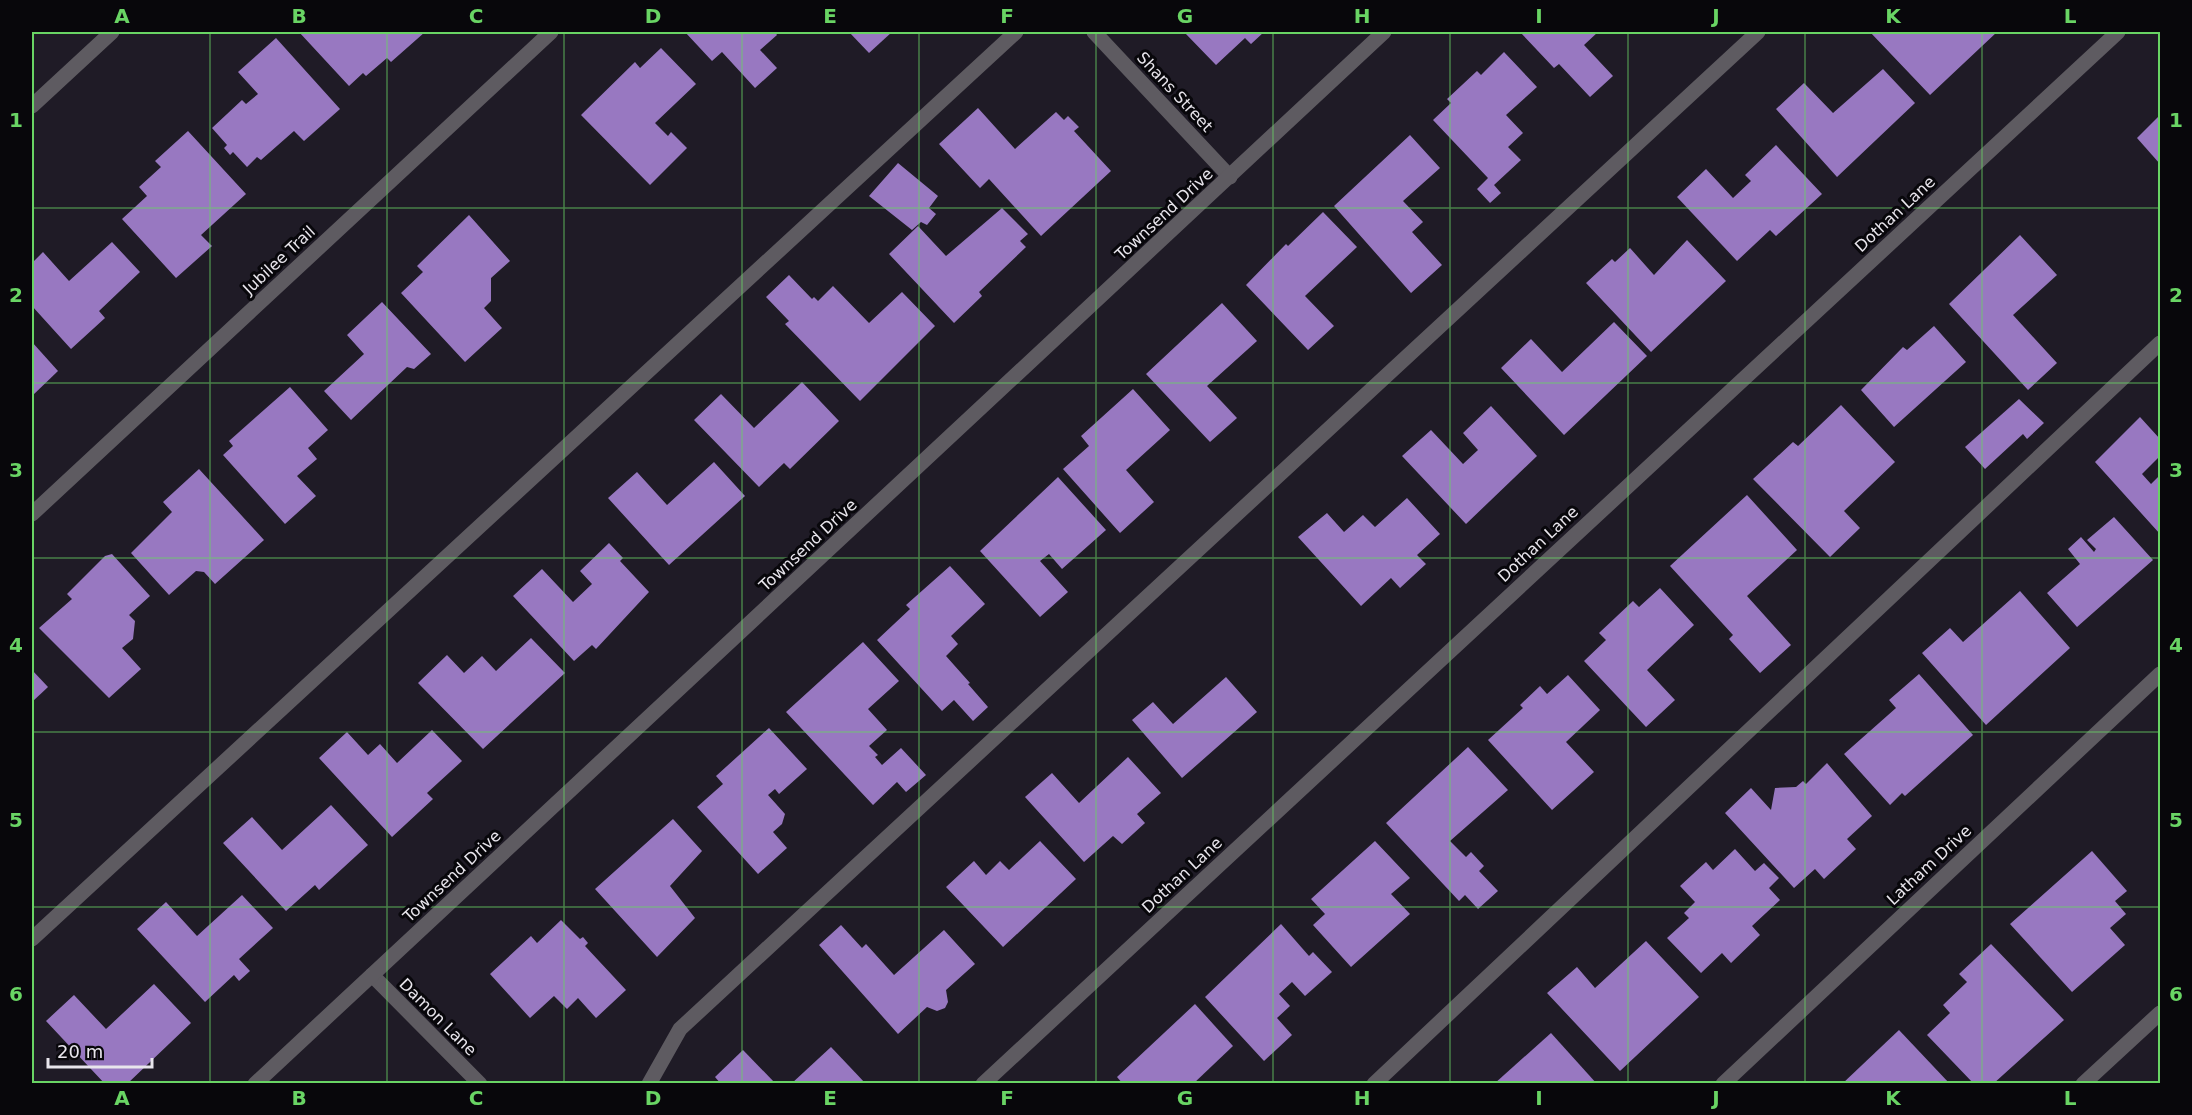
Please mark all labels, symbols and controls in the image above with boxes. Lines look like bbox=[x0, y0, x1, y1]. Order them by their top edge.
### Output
text: A bbox=[114, 4, 130, 28]
text: B bbox=[291, 4, 307, 28]
text: C bbox=[469, 4, 483, 28]
text: D bbox=[645, 4, 661, 28]
text: E bbox=[823, 4, 837, 28]
text: F bbox=[1000, 4, 1014, 28]
text: G bbox=[1177, 4, 1193, 28]
text: H bbox=[1354, 4, 1370, 28]
text: I bbox=[1535, 4, 1543, 28]
text: J bbox=[1710, 4, 1720, 28]
text: K bbox=[1885, 4, 1902, 28]
text: L bbox=[2064, 4, 2077, 28]
street label: Shans Street bbox=[1133, 48, 1217, 136]
text: 1 bbox=[9, 108, 23, 132]
text: 1 bbox=[2169, 108, 2183, 132]
street label: Townsend Drive bbox=[1111, 164, 1217, 265]
street label: Dothan Lane bbox=[1851, 172, 1939, 256]
street label: Jubilee Trail bbox=[238, 222, 319, 299]
text: 2 bbox=[9, 283, 23, 307]
text: 2 bbox=[2169, 283, 2183, 307]
text: 3 bbox=[9, 458, 23, 482]
text: 3 bbox=[2169, 458, 2183, 482]
street label: Townsend Drive bbox=[755, 495, 861, 596]
street label: Dothan Lane bbox=[1494, 502, 1582, 586]
text: 4 bbox=[9, 633, 23, 657]
text: 4 bbox=[2169, 633, 2183, 657]
text: 5 bbox=[9, 808, 23, 832]
text: 5 bbox=[2169, 808, 2183, 832]
street label: Latham Drive bbox=[1883, 821, 1975, 909]
street label: Townsend Drive bbox=[399, 826, 505, 927]
street label: Dothan Lane bbox=[1138, 833, 1226, 917]
street label: Damon Lane bbox=[395, 974, 481, 1060]
text: 6 bbox=[9, 982, 23, 1006]
text: 6 bbox=[2169, 982, 2183, 1006]
scale bar bbox=[48, 1031, 152, 1069]
text: 20 m bbox=[57, 1041, 103, 1062]
text: A bbox=[114, 1086, 130, 1110]
text: B bbox=[291, 1086, 307, 1110]
text: C bbox=[469, 1086, 483, 1110]
text: D bbox=[645, 1086, 661, 1110]
text: E bbox=[823, 1086, 837, 1110]
text: F bbox=[1000, 1086, 1014, 1110]
text: G bbox=[1177, 1086, 1193, 1110]
text: H bbox=[1354, 1086, 1370, 1110]
text: I bbox=[1535, 1086, 1543, 1110]
text: J bbox=[1710, 1086, 1720, 1110]
text: K bbox=[1885, 1086, 1902, 1110]
text: L bbox=[2064, 1086, 2077, 1110]

